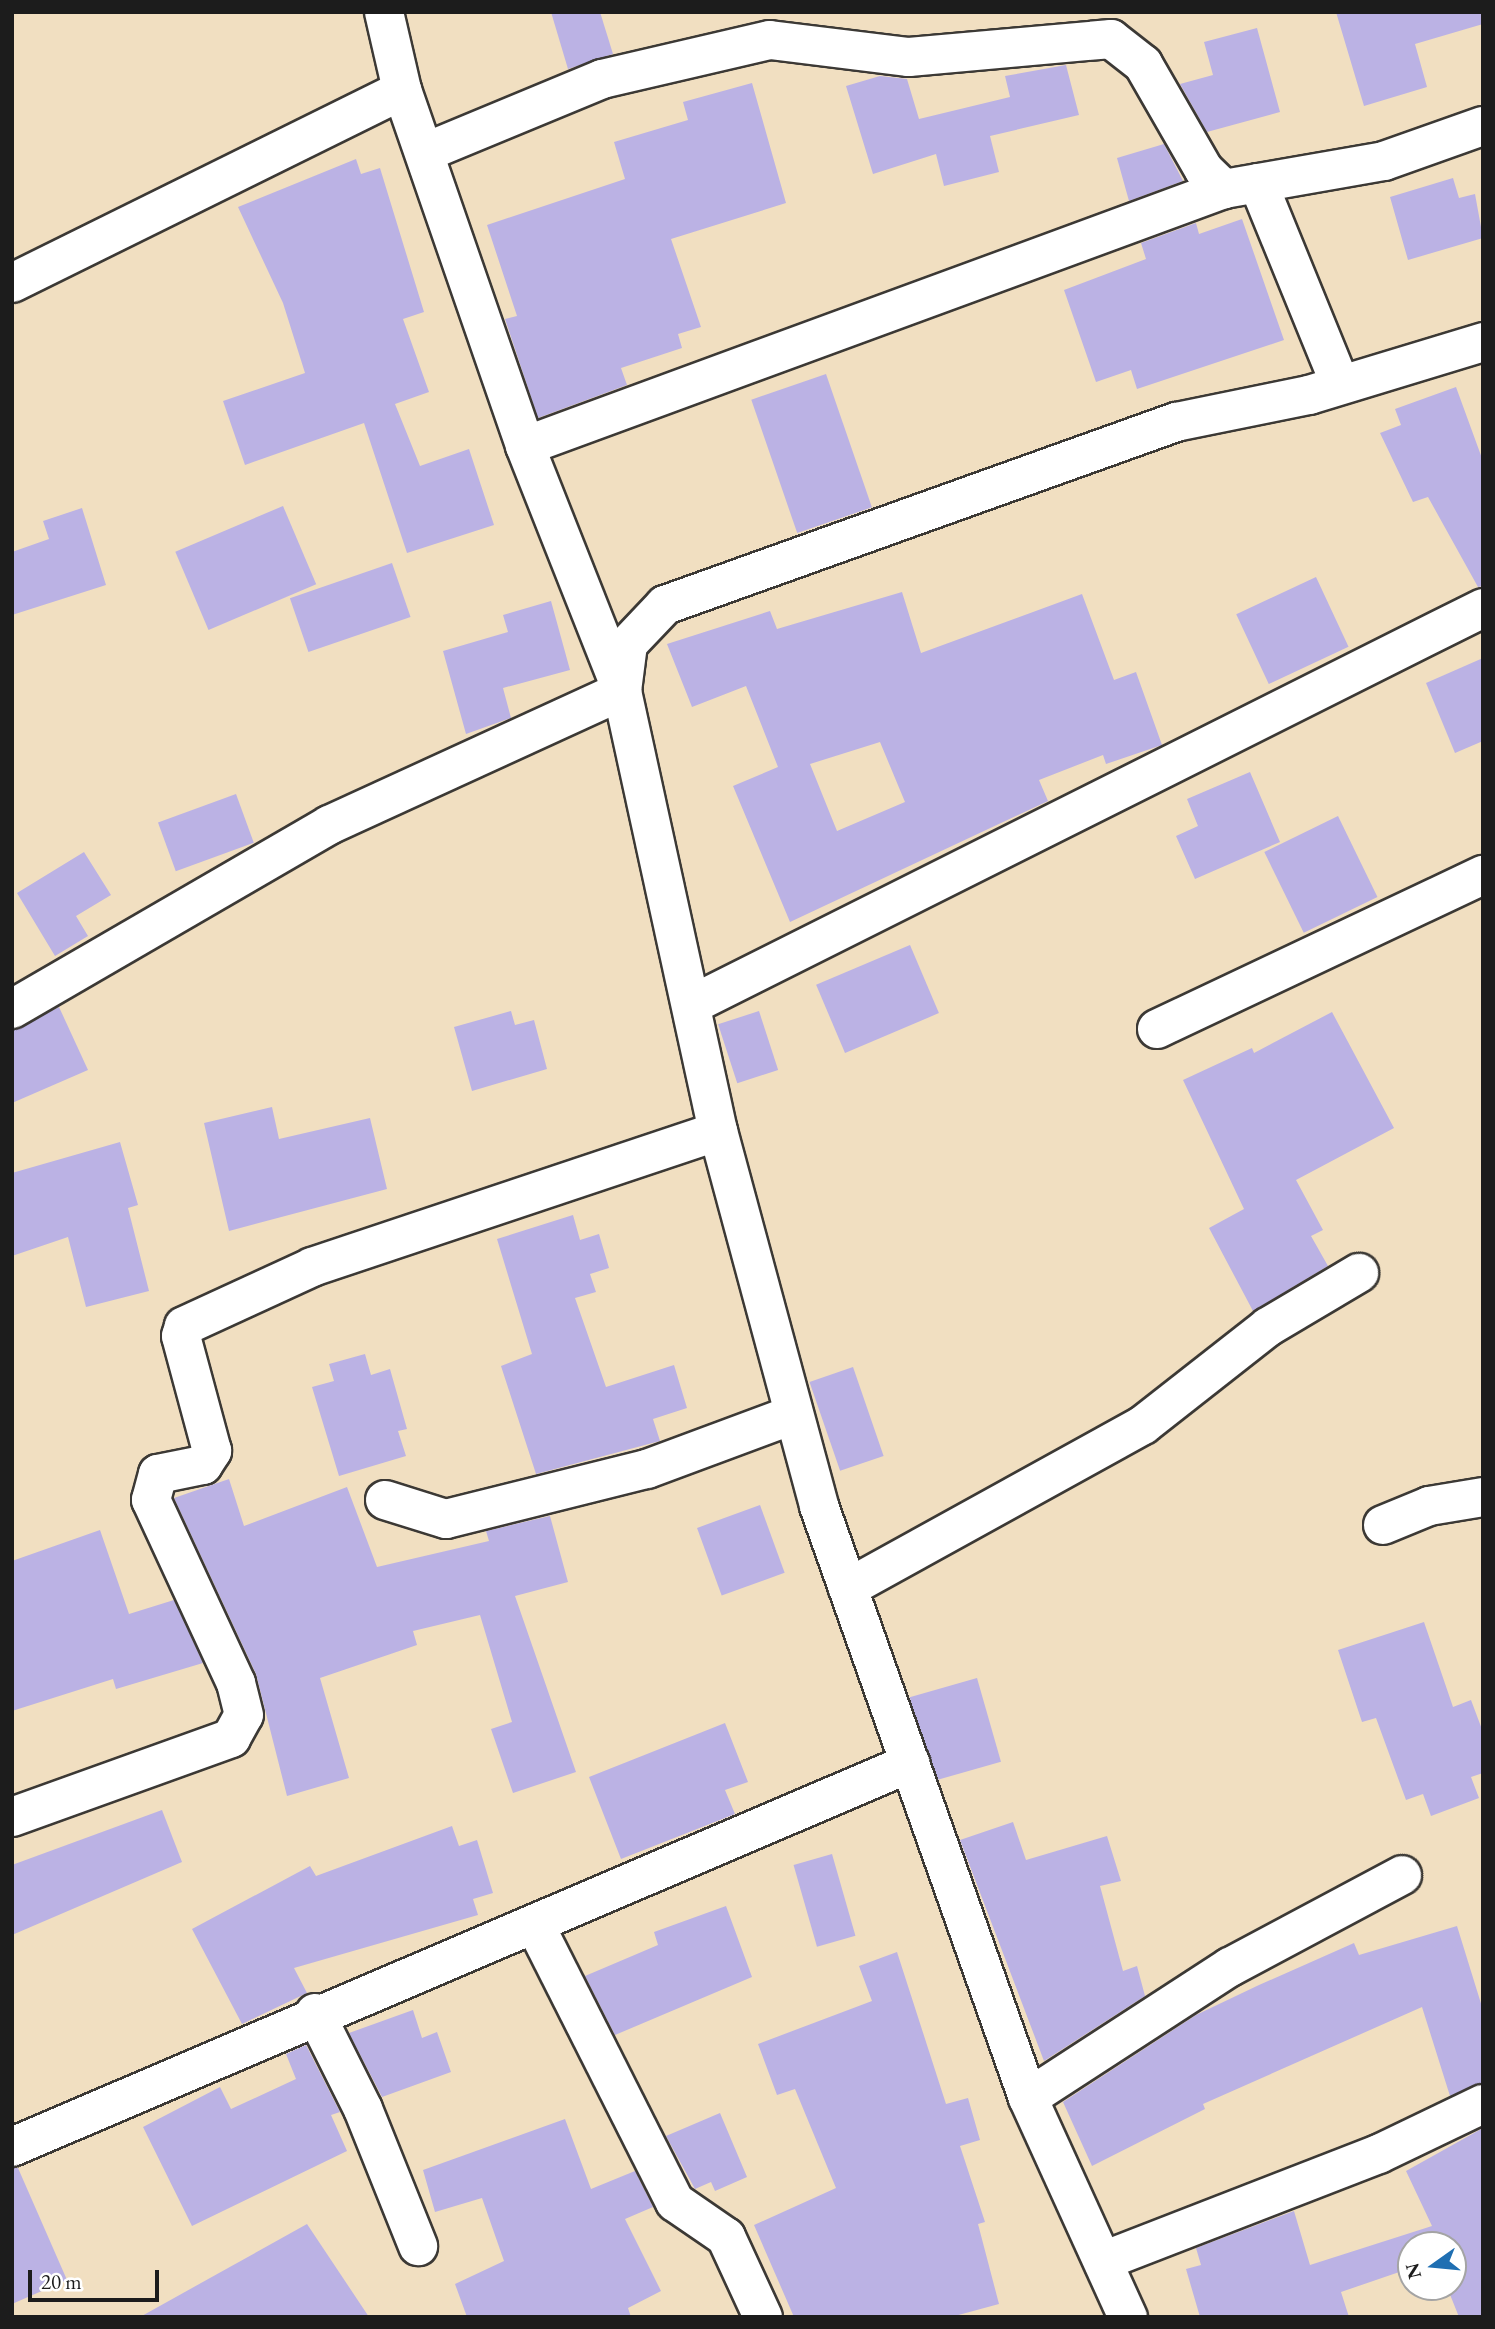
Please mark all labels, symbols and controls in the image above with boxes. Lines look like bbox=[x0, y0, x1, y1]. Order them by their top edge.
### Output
north arrow bbox=[1397, 2231, 1467, 2301]
scale bar bbox=[32, 2256, 163, 2300]
text: N bbox=[1399, 2260, 1427, 2282]
text: 20 m bbox=[41, 2268, 82, 2295]

